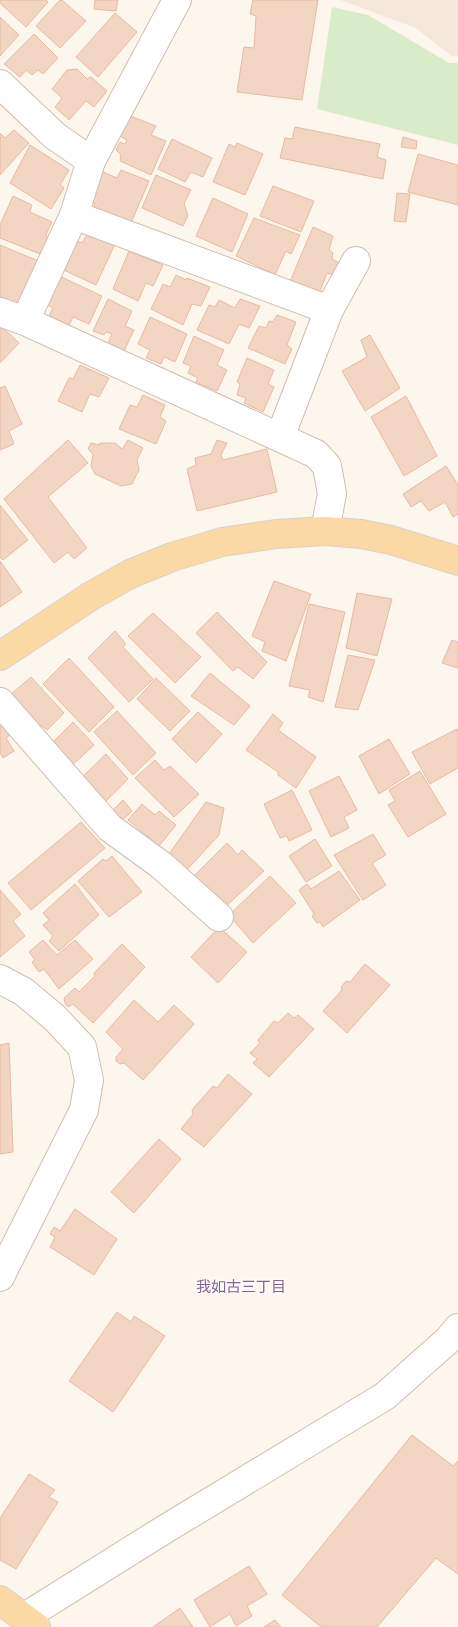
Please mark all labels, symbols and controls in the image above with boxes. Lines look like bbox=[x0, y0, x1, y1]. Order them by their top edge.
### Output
district label: 我如古三丁目 bbox=[196, 1278, 286, 1296]

